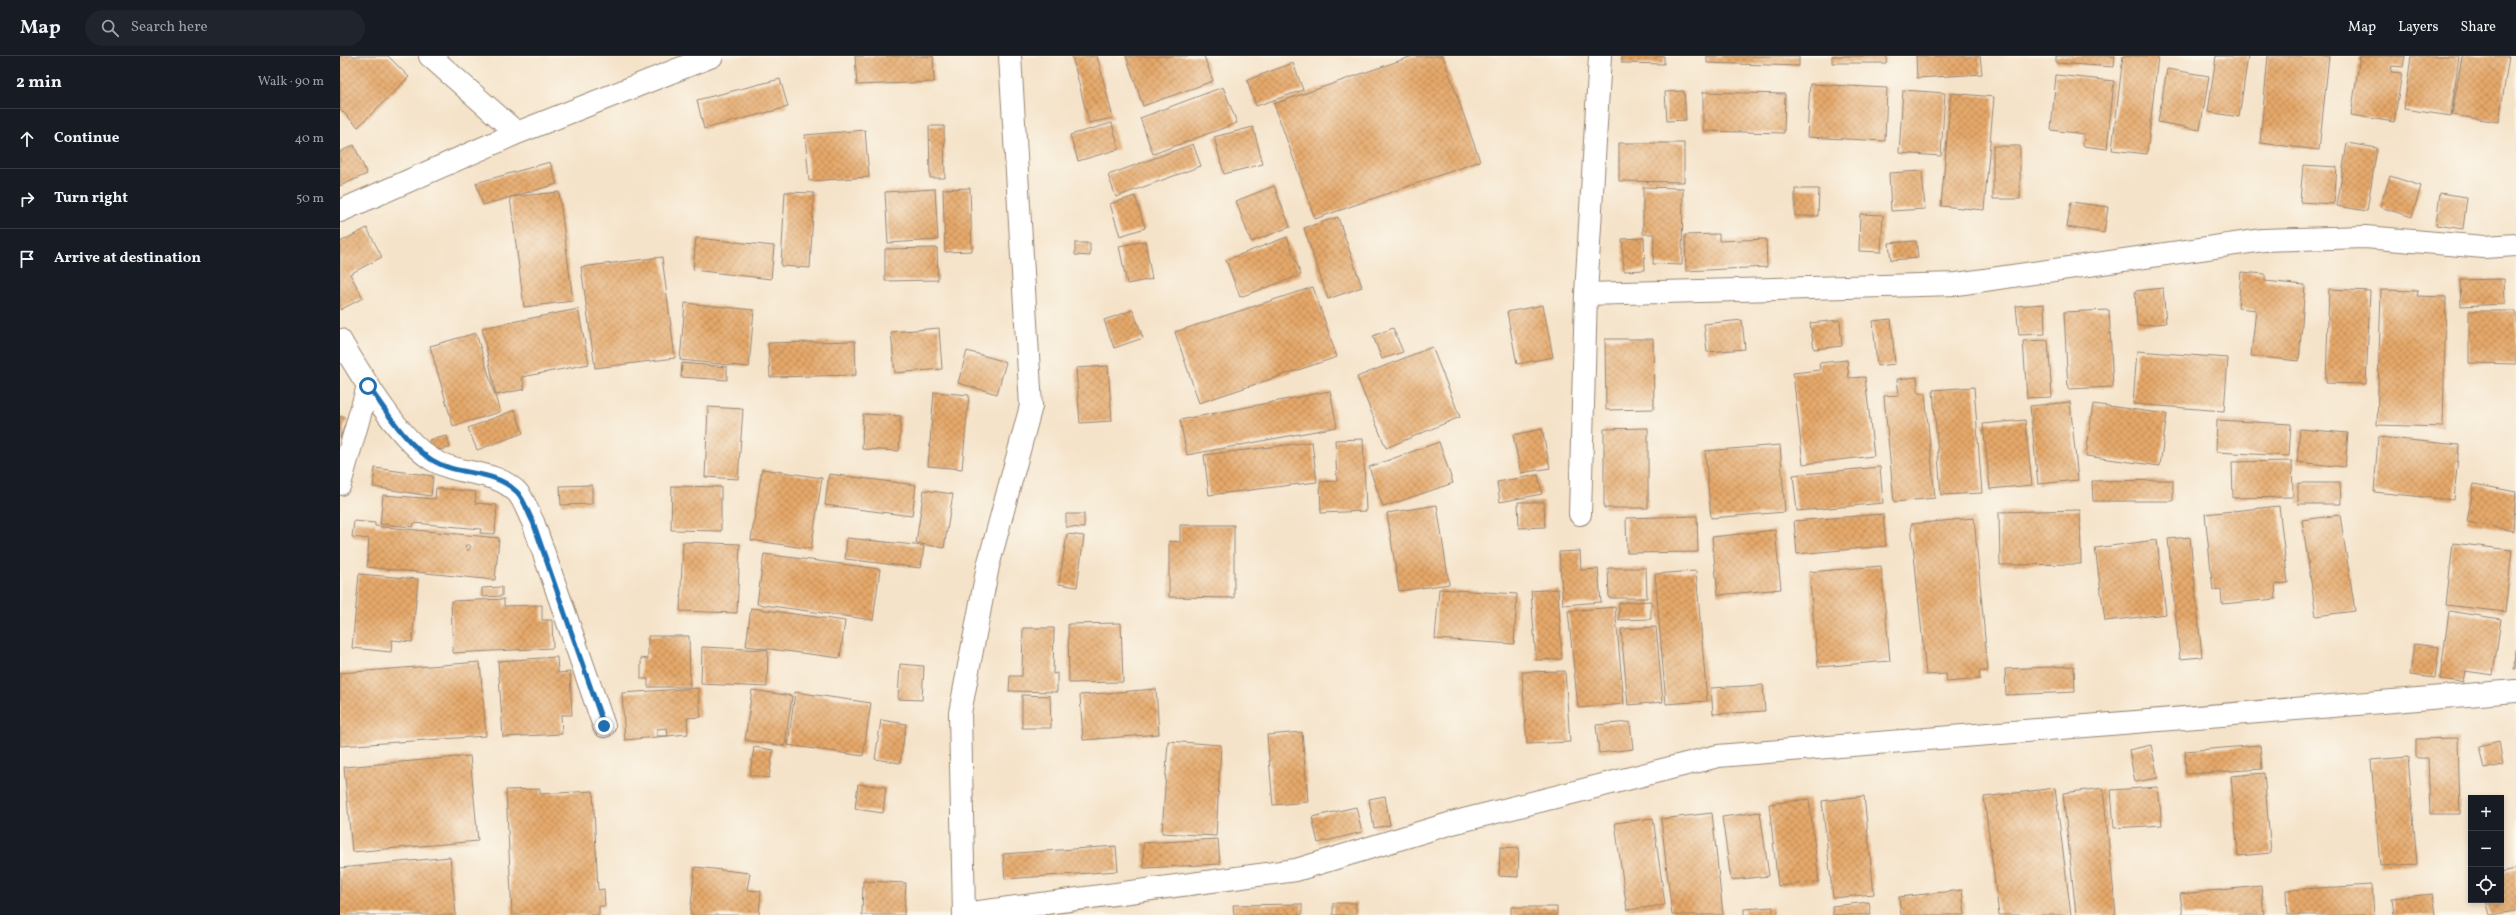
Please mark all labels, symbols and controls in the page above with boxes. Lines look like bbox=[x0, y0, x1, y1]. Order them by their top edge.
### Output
search box bbox=[85, 10, 365, 46]
text: Map bbox=[20, 15, 61, 41]
icon: search bbox=[99, 17, 121, 39]
text: Search here bbox=[131, 17, 208, 38]
text: Map bbox=[2348, 18, 2376, 37]
text: Layers bbox=[2398, 18, 2438, 37]
text: Share bbox=[2460, 18, 2496, 37]
text: 2 min bbox=[16, 71, 62, 94]
text: Walk · 90 m bbox=[258, 73, 324, 91]
icon: ahead bbox=[16, 128, 38, 150]
text: Continue bbox=[54, 128, 119, 149]
text: 40 m bbox=[295, 130, 324, 148]
icon: right bbox=[16, 188, 38, 210]
text: Turn right bbox=[54, 188, 128, 209]
text: 50 m bbox=[296, 190, 324, 208]
icon: arrive bbox=[16, 248, 38, 270]
text: Arrive at destination bbox=[54, 248, 201, 269]
route start bbox=[359, 377, 377, 395]
route end bbox=[595, 717, 613, 735]
map controls bbox=[2468, 795, 2504, 903]
button: + bbox=[2468, 795, 2504, 831]
button: − bbox=[2468, 831, 2504, 867]
button: locate bbox=[2468, 867, 2504, 903]

